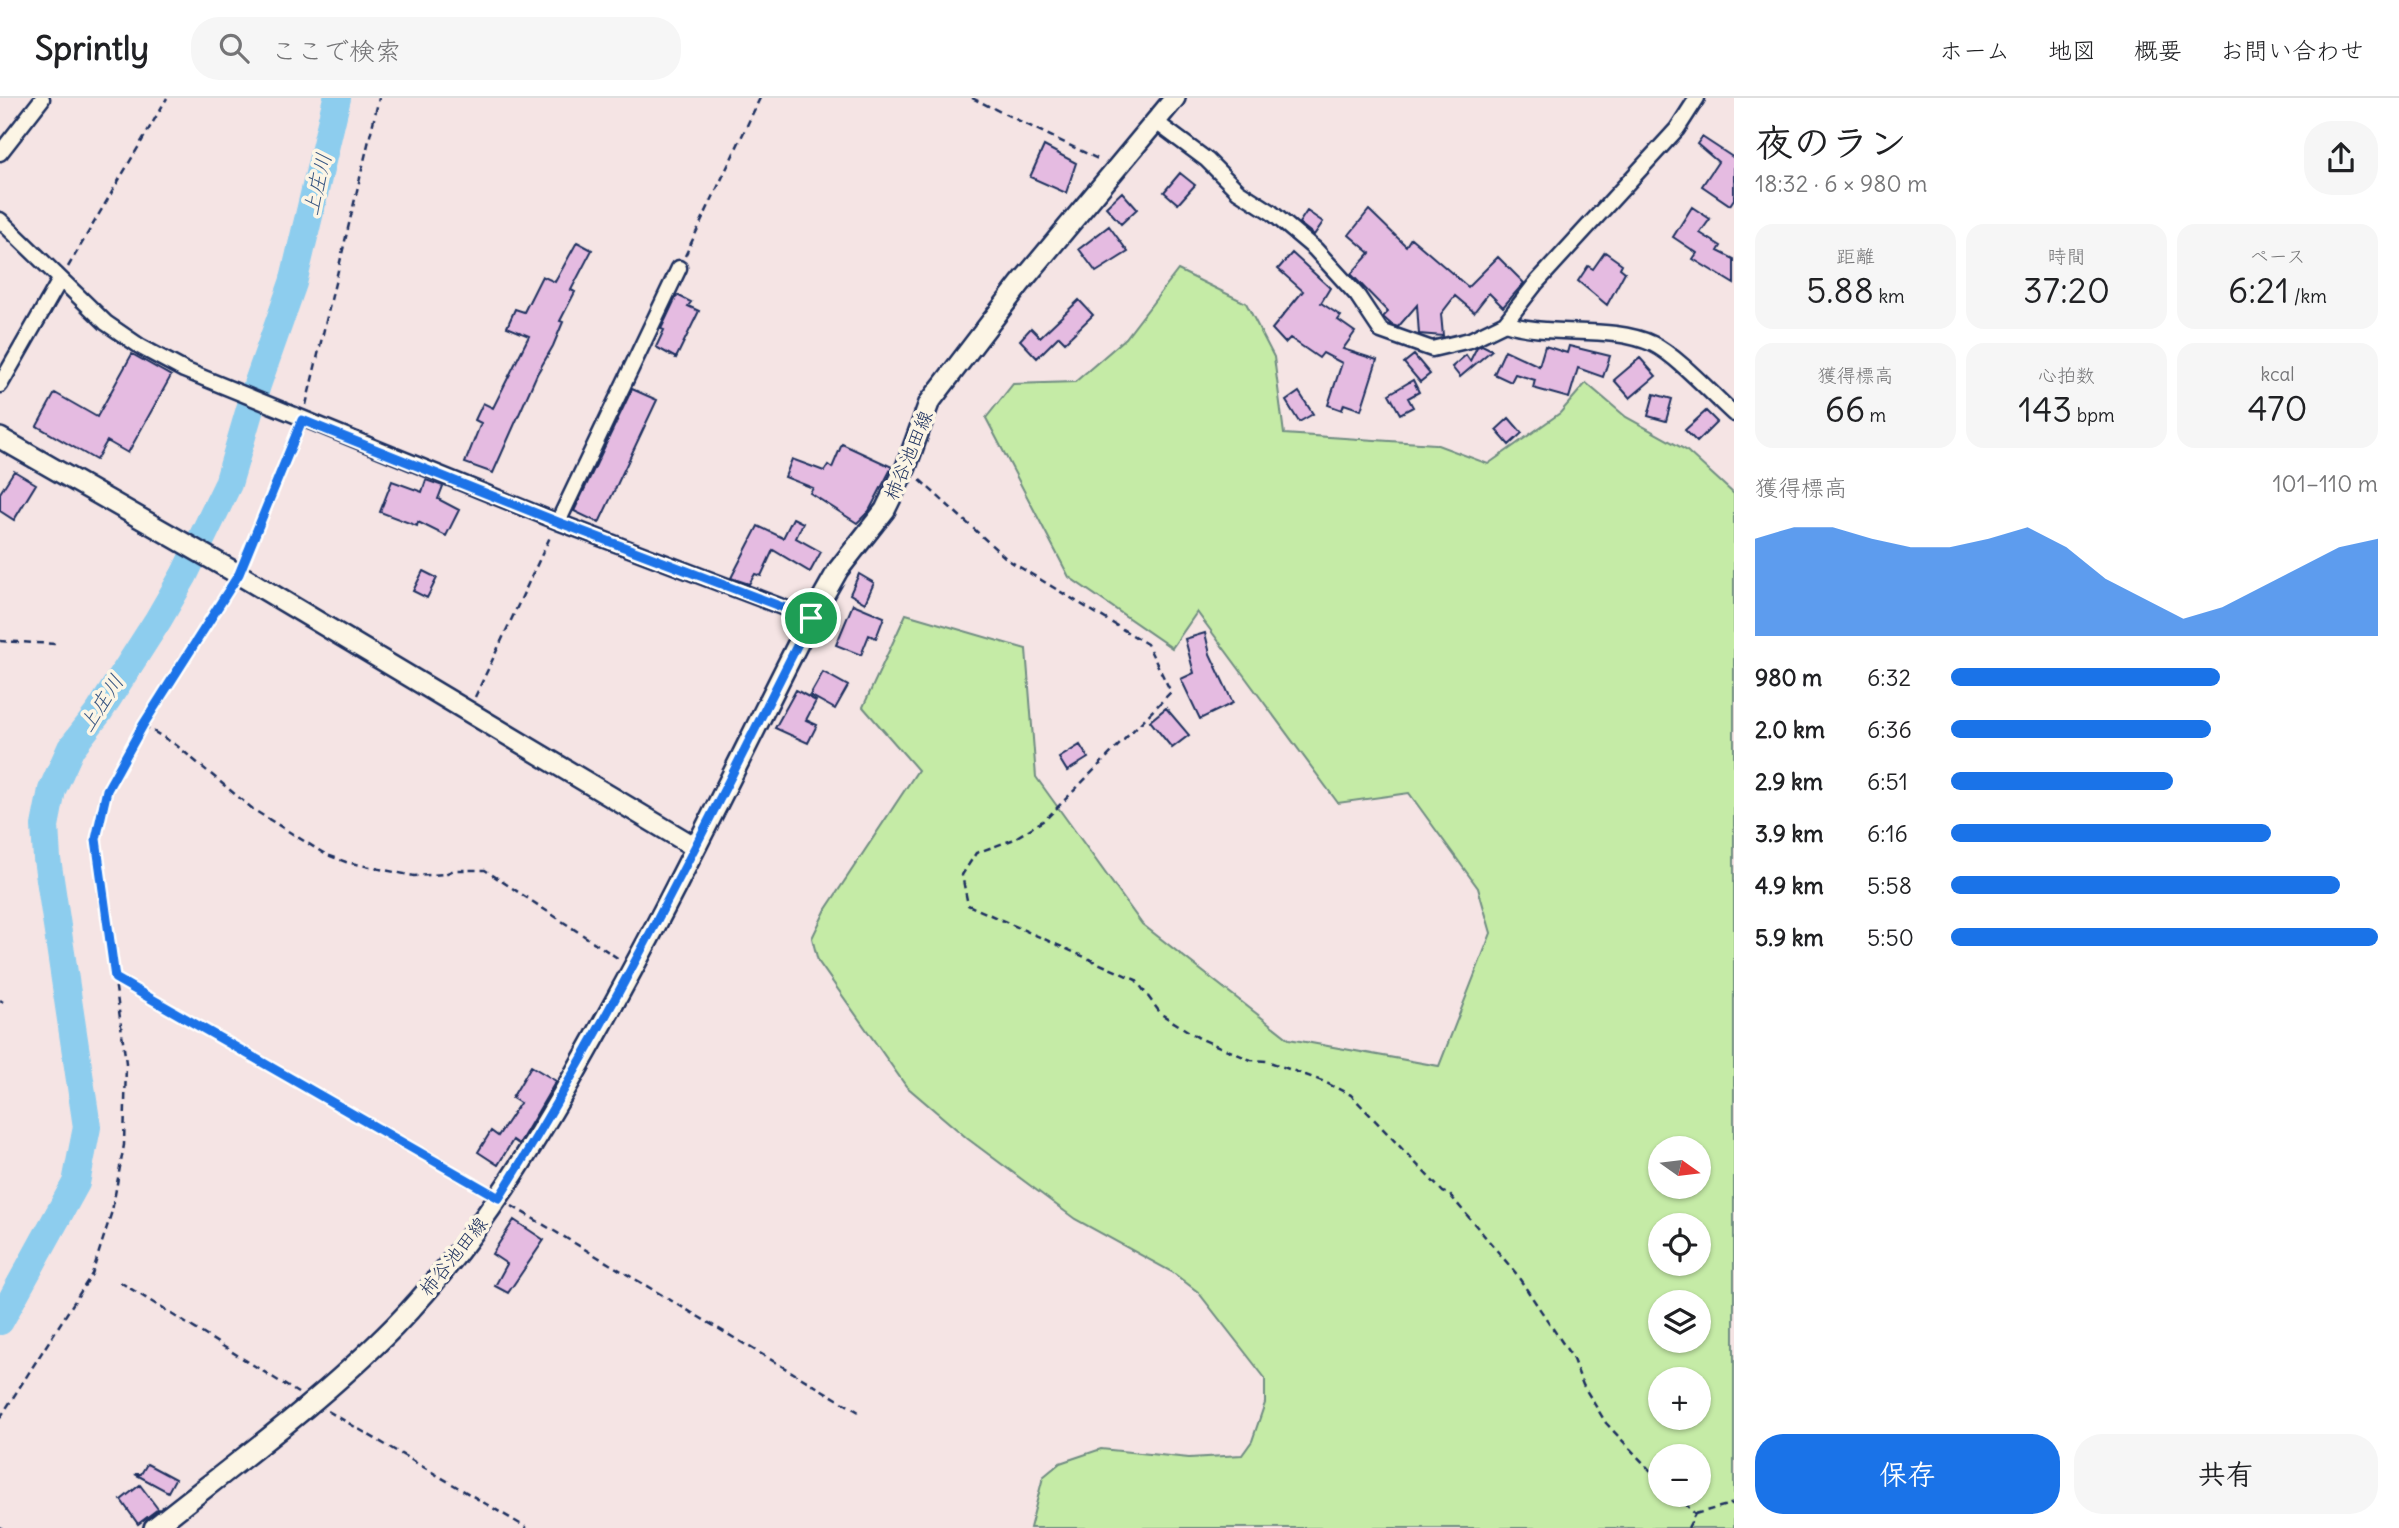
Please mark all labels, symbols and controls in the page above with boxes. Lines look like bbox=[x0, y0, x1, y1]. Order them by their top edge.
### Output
search box bbox=[191, 17, 681, 80]
text: Sprintly bbox=[35, 27, 149, 69]
icon: search bbox=[215, 29, 253, 67]
text: ここで検索 bbox=[271, 34, 401, 67]
text: ホーム bbox=[1939, 35, 2010, 65]
text: 地図 bbox=[2048, 35, 2096, 65]
text: 概要 bbox=[2134, 35, 2182, 65]
text: お問い合わせ bbox=[2220, 35, 2364, 65]
text: 夜のラン bbox=[1755, 119, 1907, 166]
button: share bbox=[2304, 121, 2378, 195]
water label: 上庄川 bbox=[297, 150, 337, 218]
text: 18:32 · 6 × 980 m bbox=[1755, 169, 1927, 198]
text: 距離 bbox=[1836, 244, 1875, 268]
text: 時間 bbox=[2047, 244, 2086, 268]
text: ペース bbox=[2250, 244, 2305, 268]
text: 5.88 bbox=[1806, 268, 1874, 312]
text: 37:20 bbox=[2023, 268, 2110, 312]
text: 6:21 bbox=[2228, 268, 2289, 312]
text: km bbox=[1874, 284, 1905, 308]
text: /km bbox=[2289, 284, 2327, 308]
text: kcal bbox=[2260, 362, 2295, 386]
text: 獲得標高 bbox=[1817, 363, 1894, 387]
text: 心拍数 bbox=[2038, 363, 2095, 387]
text: 470 bbox=[2247, 386, 2308, 430]
text: 66 bbox=[1825, 387, 1865, 431]
text: 143 bbox=[2018, 387, 2072, 431]
text: m bbox=[1865, 403, 1886, 427]
text: bpm bbox=[2072, 403, 2115, 427]
street label: 柿谷池田線 bbox=[878, 407, 938, 503]
text: 101–110 m bbox=[2272, 469, 2378, 498]
text: 獲得標高 bbox=[1755, 473, 1847, 502]
pin bbox=[781, 588, 841, 648]
icon: arrive bbox=[792, 599, 830, 637]
text: 980 m bbox=[1755, 663, 1822, 692]
text: 6:32 bbox=[1867, 663, 1911, 692]
water label: 上庄川 bbox=[73, 669, 129, 737]
text: 2.0 km bbox=[1755, 715, 1825, 744]
text: 6:36 bbox=[1867, 715, 1912, 744]
text: 2.9 km bbox=[1755, 767, 1823, 796]
text: 6:51 bbox=[1867, 767, 1908, 796]
text: 3.9 km bbox=[1755, 819, 1823, 848]
text: 6:16 bbox=[1867, 819, 1908, 848]
text: 4.9 km bbox=[1755, 871, 1824, 900]
text: 5:58 bbox=[1867, 871, 1912, 900]
text: 5.9 km bbox=[1755, 923, 1824, 952]
text: 5:50 bbox=[1867, 923, 1914, 952]
north arrow bbox=[1648, 1136, 1712, 1199]
map controls bbox=[1648, 1136, 1711, 1507]
street label: 柿谷池田線 bbox=[414, 1212, 492, 1300]
button: locate bbox=[1648, 1213, 1711, 1276]
button: layers bbox=[1648, 1290, 1711, 1353]
button: + bbox=[1648, 1367, 1711, 1430]
button: 保存 bbox=[1755, 1434, 2060, 1514]
button: 共有 bbox=[2074, 1434, 2378, 1514]
button: − bbox=[1648, 1444, 1711, 1507]

